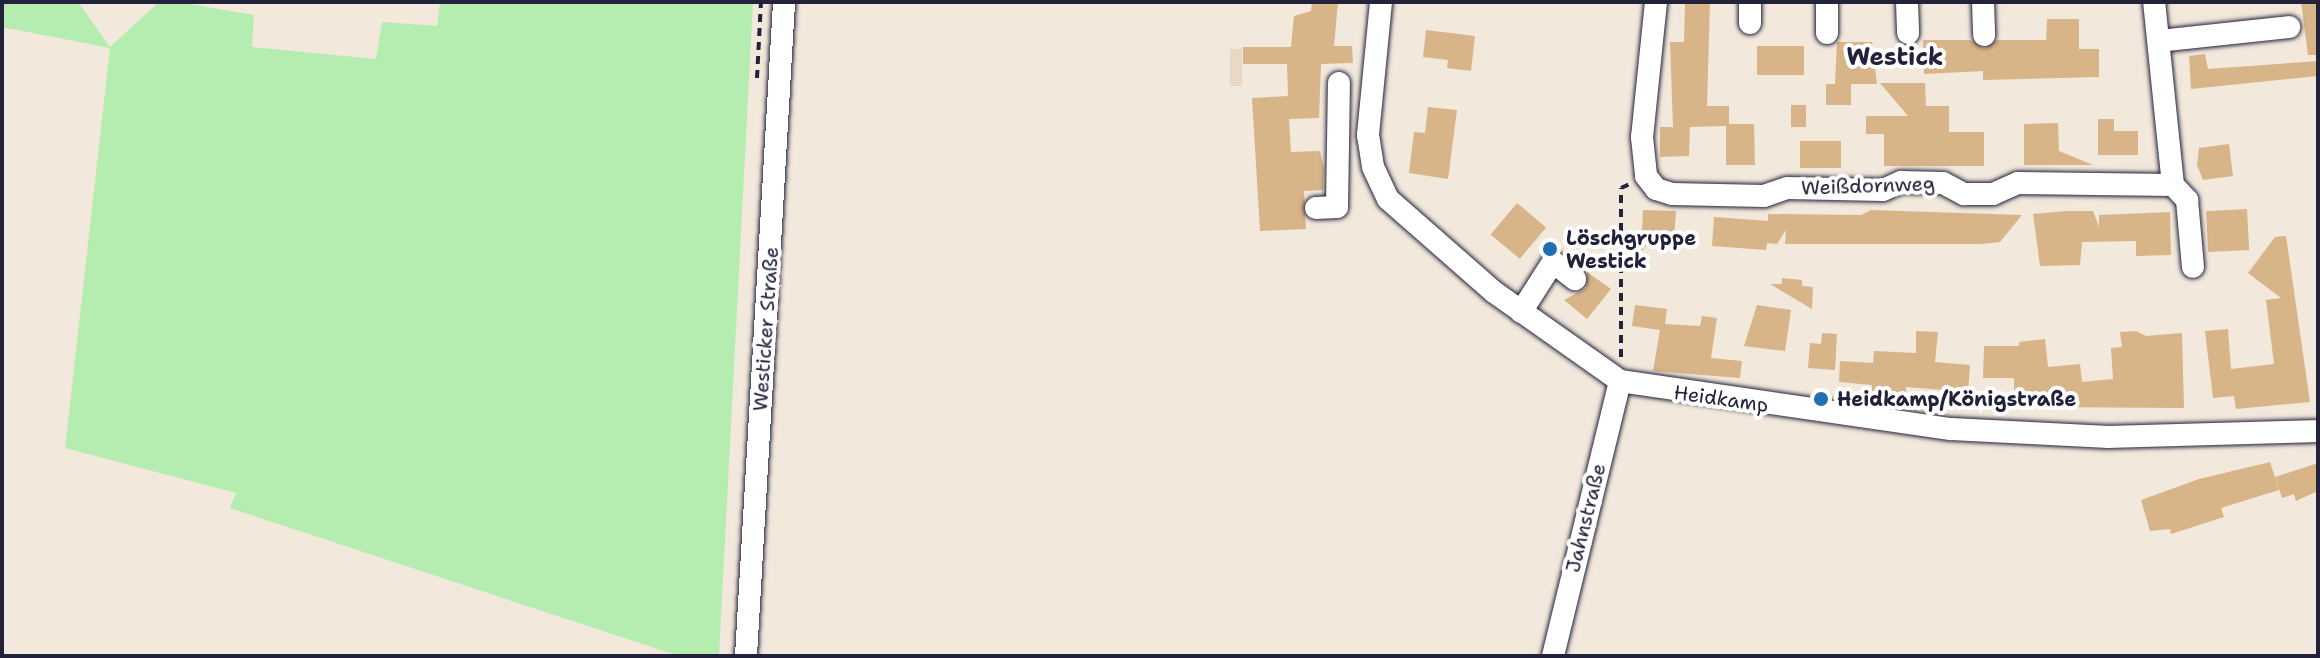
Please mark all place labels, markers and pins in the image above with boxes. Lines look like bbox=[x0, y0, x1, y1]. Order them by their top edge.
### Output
place label: Löschgruppe Westick bbox=[1566, 226, 1696, 273]
marker: Löschgruppe Westick bbox=[1541, 240, 1559, 258]
place label: Heidkamp/Königstraße bbox=[1837, 387, 2076, 411]
marker: Heidkamp/Königstraße bbox=[1812, 390, 1830, 408]

